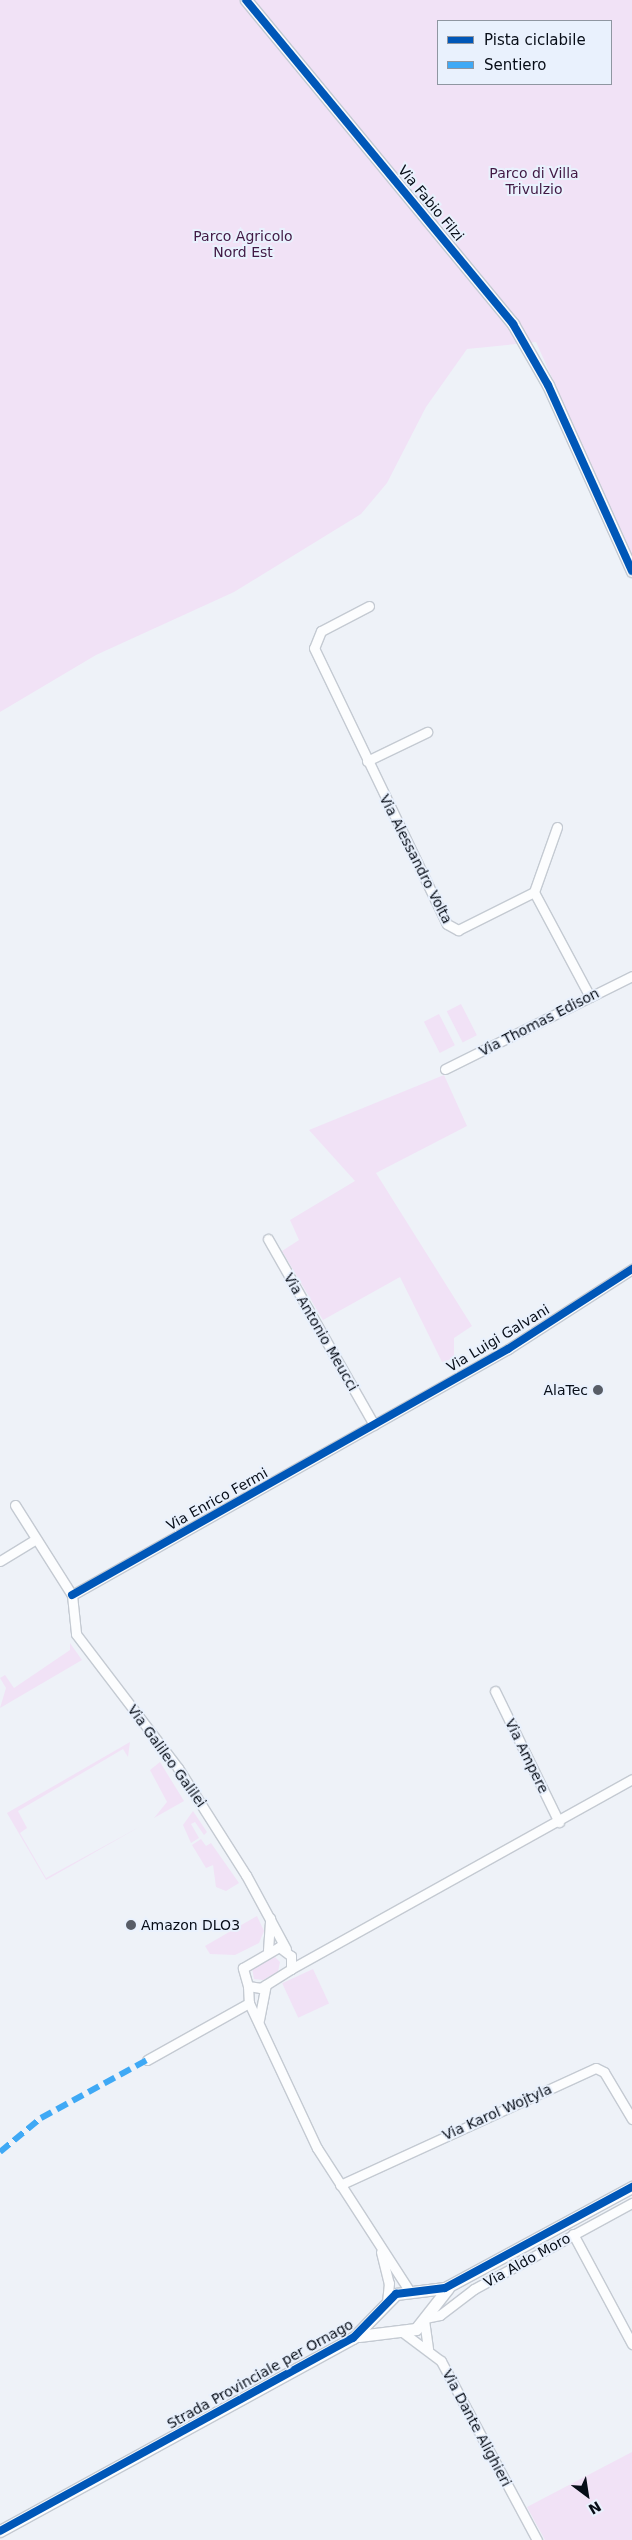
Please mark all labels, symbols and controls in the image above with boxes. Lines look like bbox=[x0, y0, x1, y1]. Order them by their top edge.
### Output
legend bbox=[437, 20, 612, 85]
text: Pista ciclabile bbox=[484, 31, 586, 49]
text: Sentiero bbox=[484, 56, 547, 74]
street label: Via Fabio Filzi bbox=[395, 162, 467, 244]
park label: Parco di Villa Trivulzio bbox=[489, 165, 579, 198]
park label: Parco Agricolo Nord Est bbox=[193, 228, 293, 260]
street label: Via Alessandro Volta bbox=[376, 792, 456, 926]
street label: Via Thomas Edison bbox=[476, 984, 602, 1060]
street label: Via Antonio Meucci bbox=[280, 1270, 362, 1394]
street label: Via Luigi Galvani bbox=[444, 1301, 552, 1375]
place label: AlaTec bbox=[543, 1382, 588, 1398]
marker: AlaTec bbox=[592, 1384, 604, 1396]
street label: Via Enrico Fermi bbox=[163, 1464, 271, 1534]
street label: Via Galileo Galilei bbox=[124, 1702, 210, 1810]
street label: Via Ampere bbox=[502, 1716, 552, 1796]
place label: Amazon DLO3 bbox=[141, 1917, 240, 1933]
marker: Amazon DLO3 bbox=[125, 1919, 137, 1931]
street label: Via Karol Wojtyla bbox=[440, 2080, 554, 2144]
street label: Via Aldo Moro bbox=[481, 2229, 573, 2291]
street label: Strada Provinciale per Ornago bbox=[164, 2316, 356, 2432]
street label: Via Dante Alighieri bbox=[439, 2367, 515, 2489]
north arrow bbox=[562, 2470, 612, 2520]
text: N bbox=[586, 2498, 604, 2518]

